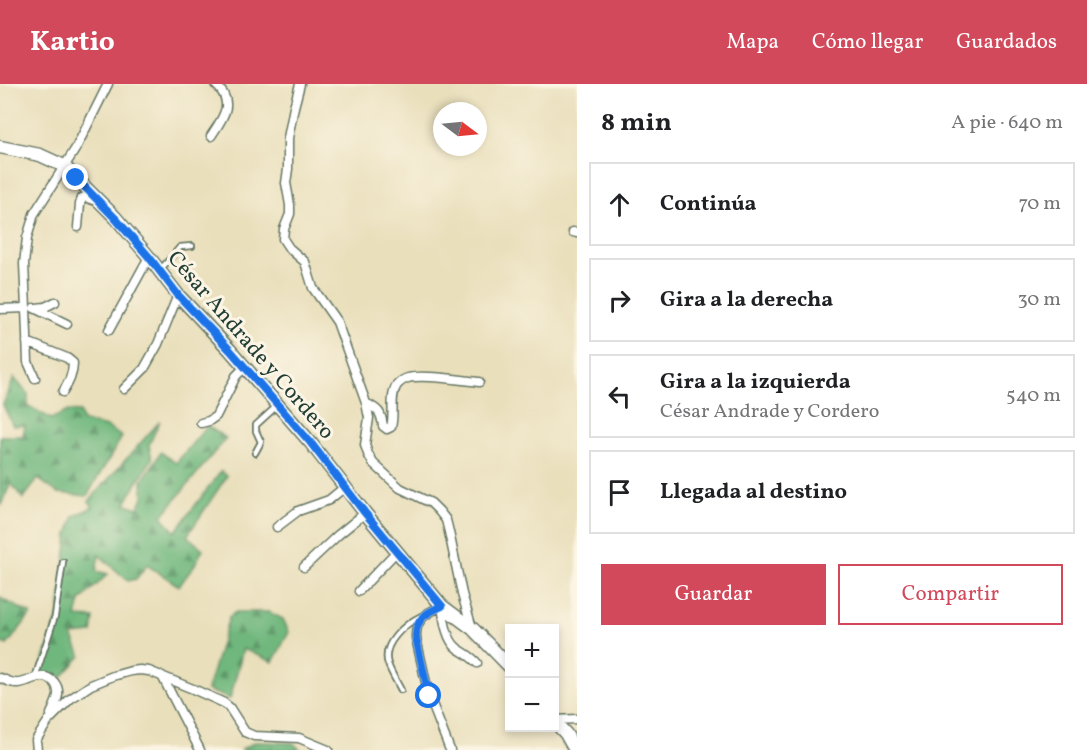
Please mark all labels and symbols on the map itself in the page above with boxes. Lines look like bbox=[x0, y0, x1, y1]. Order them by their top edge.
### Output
north arrow bbox=[433, 102, 487, 156]
route end bbox=[62, 164, 88, 190]
street label: César Andrade y Cordero bbox=[159, 244, 341, 447]
route start bbox=[415, 682, 441, 708]

